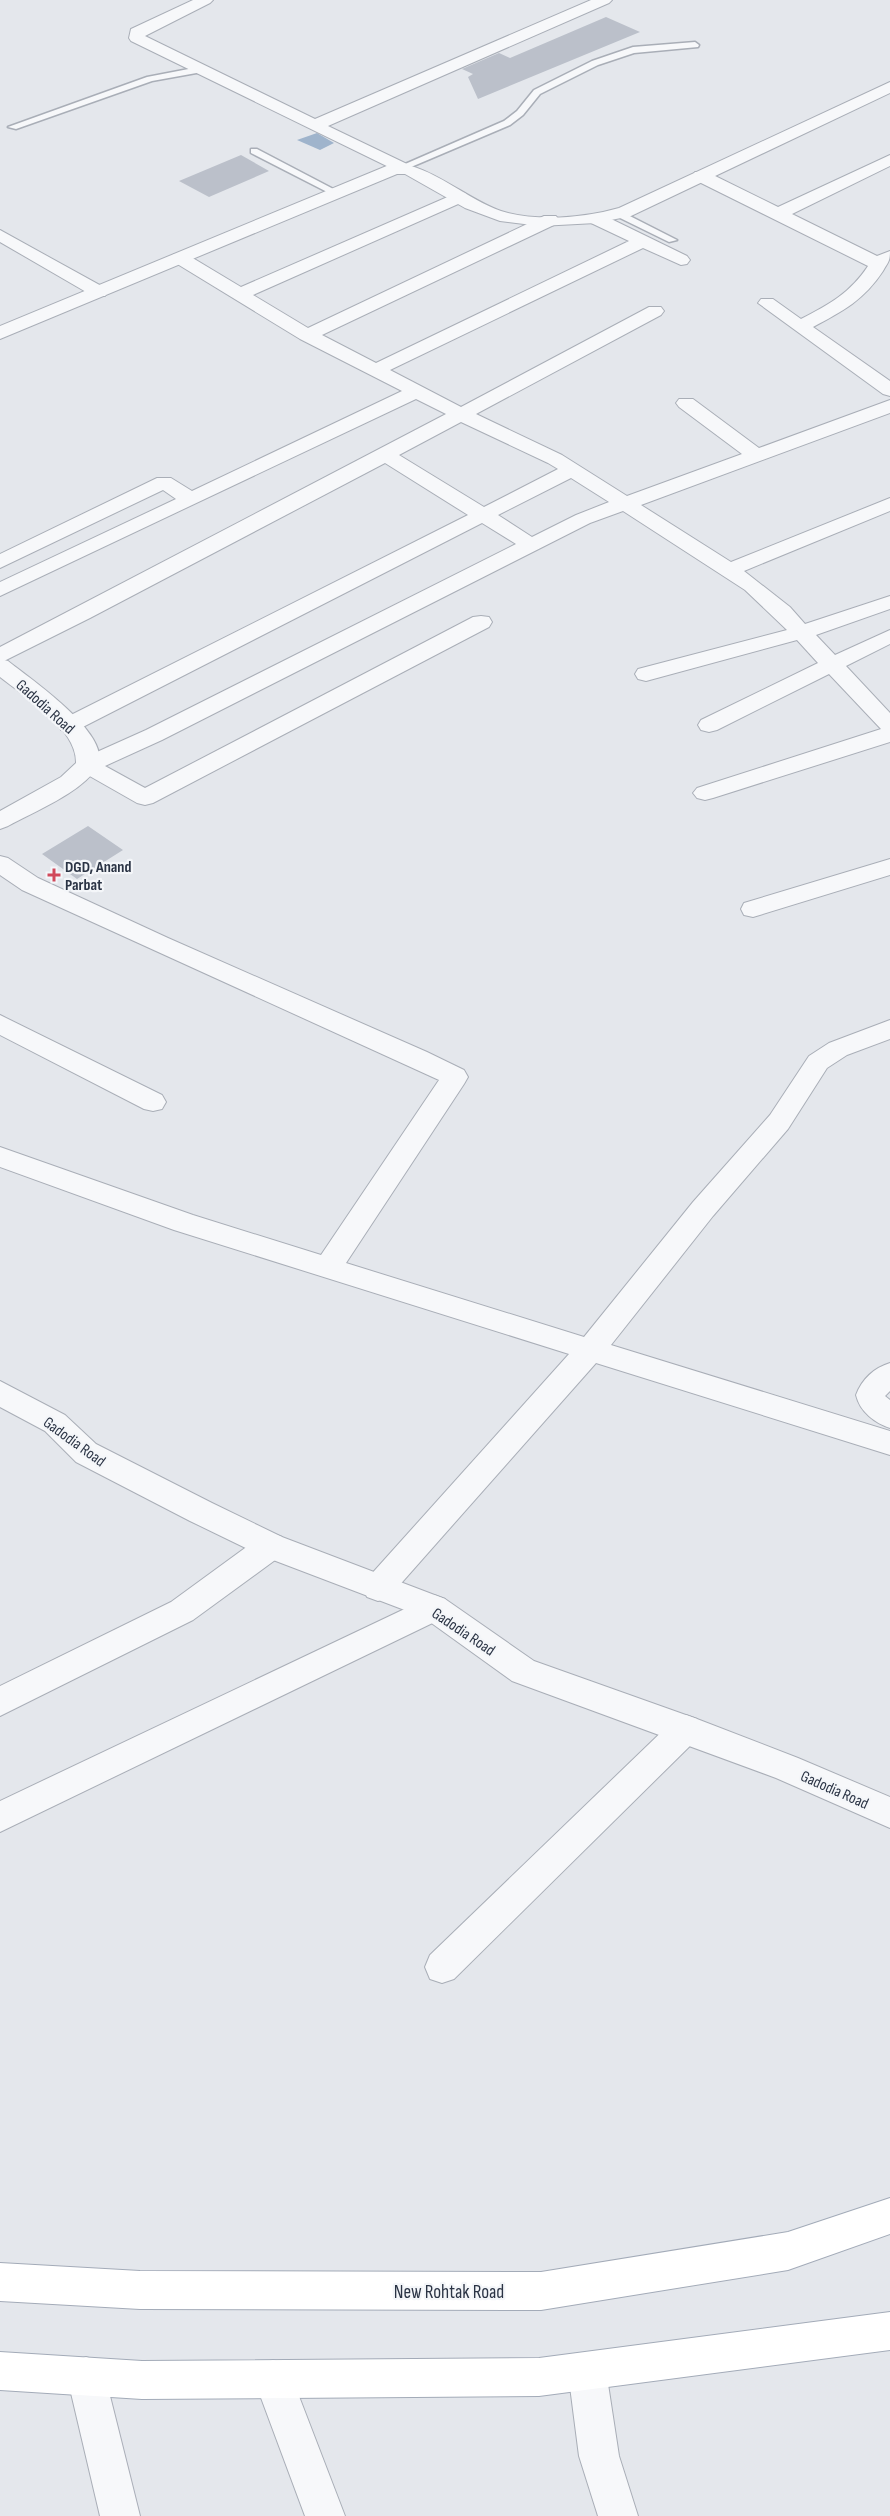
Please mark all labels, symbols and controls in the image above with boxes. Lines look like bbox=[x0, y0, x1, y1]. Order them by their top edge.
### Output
street label: Gadodia Road bbox=[12, 676, 78, 738]
place label: DGD, Anand Parbat bbox=[65, 858, 131, 895]
marker: DGD, Anand Parbat bbox=[47, 868, 61, 882]
street label: Gadodia Road bbox=[39, 1413, 109, 1471]
street label: Gadodia Road bbox=[428, 1604, 498, 1660]
street label: Gadodia Road bbox=[797, 1767, 871, 1814]
street label: New Rohtak Road bbox=[394, 2281, 504, 2304]

